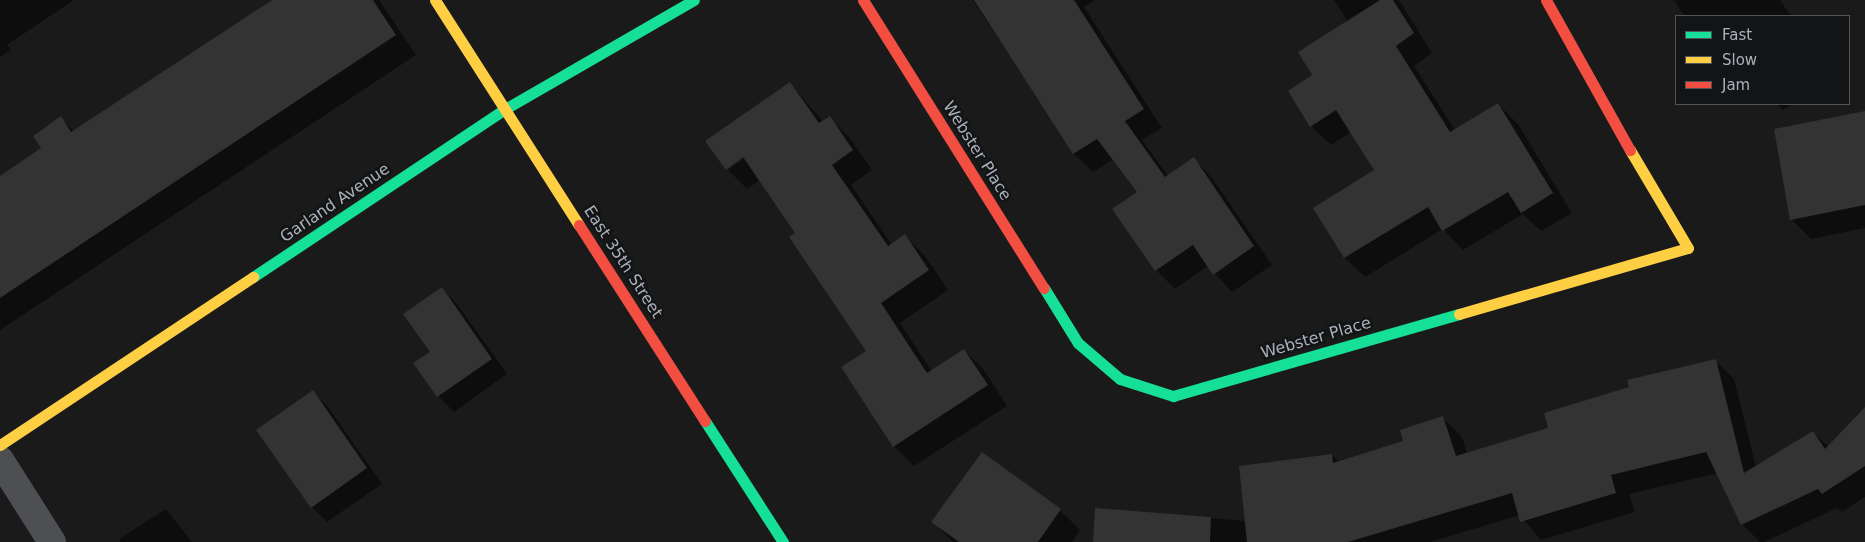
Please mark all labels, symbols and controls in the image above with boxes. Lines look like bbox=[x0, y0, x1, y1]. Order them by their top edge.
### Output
legend bbox=[1675, 15, 1850, 105]
text: Fast bbox=[1722, 26, 1752, 44]
text: Slow bbox=[1722, 51, 1757, 69]
text: Jam bbox=[1722, 76, 1750, 94]
street label: Webster Place bbox=[939, 98, 1015, 204]
street label: Garland Avenue bbox=[277, 159, 393, 247]
street label: East 35th Street bbox=[580, 202, 666, 322]
street label: Webster Place bbox=[1259, 313, 1373, 363]

